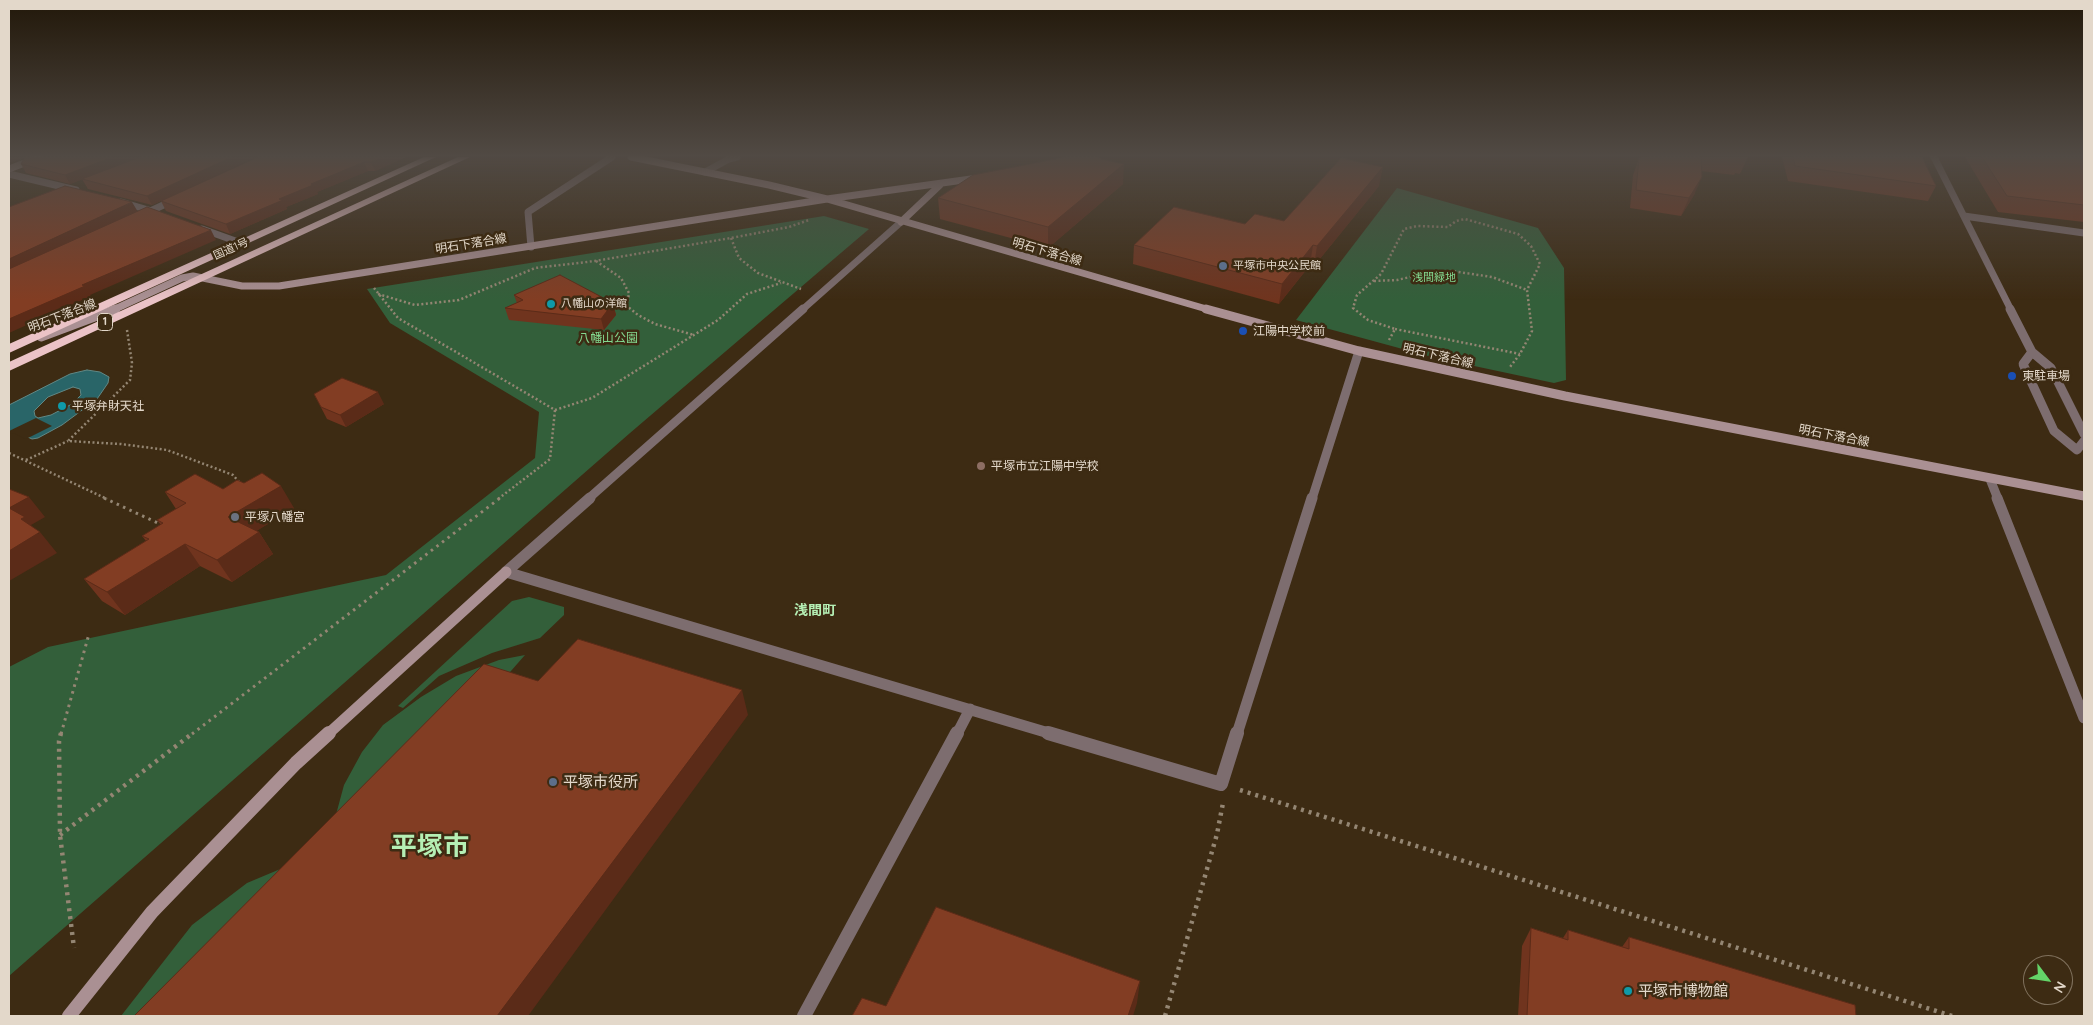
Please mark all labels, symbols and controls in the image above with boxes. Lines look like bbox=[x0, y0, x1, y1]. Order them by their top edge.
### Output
street label: 明石下落合線 bbox=[434, 231, 508, 257]
street label: 国道1号 bbox=[211, 235, 251, 263]
street label: 明石下落合線 bbox=[1010, 235, 1084, 269]
place label: 平塚市中央公民館 bbox=[1233, 259, 1321, 273]
marker: 平塚市中央公民館 bbox=[1217, 260, 1229, 272]
park label: 浅間緑地 bbox=[1412, 271, 1456, 285]
street label: 明石下落合線 bbox=[26, 296, 98, 336]
place label: 八幡山の洋館 bbox=[561, 297, 627, 311]
marker: 八幡山の洋館 bbox=[545, 298, 557, 310]
road number: 1 bbox=[98, 314, 112, 331]
place label: 江陽中学校前 bbox=[1253, 324, 1325, 338]
marker: 江陽中学校前 bbox=[1237, 325, 1249, 337]
park label: 八幡山公園 bbox=[578, 331, 638, 345]
street label: 明石下落合線 bbox=[1401, 341, 1475, 371]
place label: 東駐車場 bbox=[2022, 369, 2070, 383]
marker: 東駐車場 bbox=[2006, 370, 2018, 382]
place label: 平塚弁財天社 bbox=[72, 399, 144, 413]
marker: 平塚弁財天社 bbox=[56, 400, 68, 412]
street label: 明石下落合線 bbox=[1797, 422, 1871, 450]
place label: 平塚市立江陽中学校 bbox=[991, 459, 1099, 473]
marker: 平塚市立江陽中学校 bbox=[975, 460, 987, 472]
place label: 平塚八幡宮 bbox=[245, 510, 305, 524]
marker: 平塚八幡宮 bbox=[229, 511, 241, 523]
district label: 浅間町 bbox=[794, 603, 836, 619]
place label: 平塚市役所 bbox=[563, 773, 638, 791]
marker: 平塚市役所 bbox=[547, 776, 559, 788]
district label: 平塚市 bbox=[391, 831, 469, 863]
north arrow bbox=[2023, 955, 2073, 1005]
text: N bbox=[2050, 978, 2070, 996]
place label: 平塚市博物館 bbox=[1638, 982, 1728, 1000]
marker: 平塚市博物館 bbox=[1622, 985, 1634, 997]

